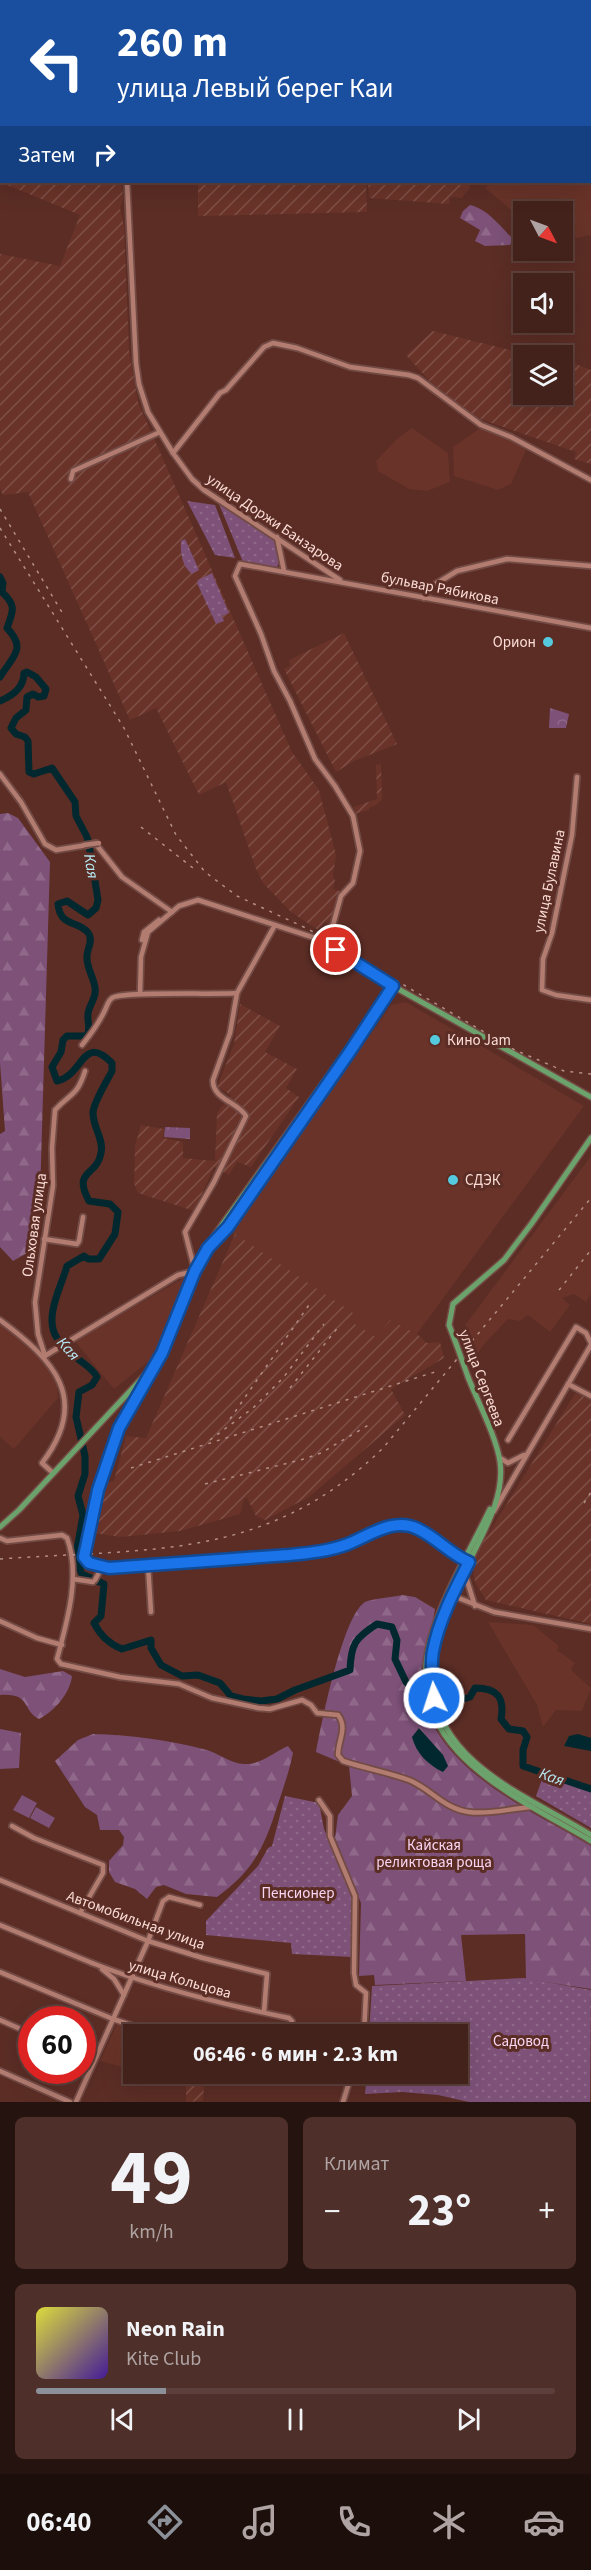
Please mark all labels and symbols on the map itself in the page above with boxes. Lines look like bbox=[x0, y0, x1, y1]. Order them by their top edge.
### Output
north arrow bbox=[513, 201, 573, 261]
street label: улица Доржи Банзарова bbox=[202, 469, 347, 576]
street label: бульвар Рябикова bbox=[379, 567, 501, 610]
place label: Орион bbox=[493, 632, 536, 653]
marker: Орион bbox=[541, 635, 555, 649]
street label: улица Булавина bbox=[528, 827, 571, 935]
water label: Кая bbox=[78, 852, 104, 881]
pin bbox=[310, 924, 361, 975]
place label: Кино Jam bbox=[447, 1030, 511, 1051]
marker: Кино Jam bbox=[428, 1033, 442, 1047]
place label: СДЭК bbox=[465, 1170, 501, 1191]
street label: Ольховая улица bbox=[17, 1172, 52, 1278]
marker: СДЭК bbox=[446, 1173, 460, 1187]
street label: улица Сергеева bbox=[453, 1327, 510, 1430]
water label: Кая bbox=[52, 1332, 85, 1366]
position arrow bbox=[402, 1666, 466, 1730]
water label: Кая bbox=[536, 1762, 567, 1792]
park label: Кайская реликтовая роща bbox=[376, 1835, 492, 1873]
park label: Пенсионер bbox=[261, 1883, 335, 1904]
street label: Автомобильная улица bbox=[64, 1886, 208, 1955]
street label: улица Кольцова bbox=[126, 1955, 234, 2004]
speed limit sign: 60 bbox=[18, 2006, 96, 2084]
park label: Садовод bbox=[493, 2031, 549, 2052]

